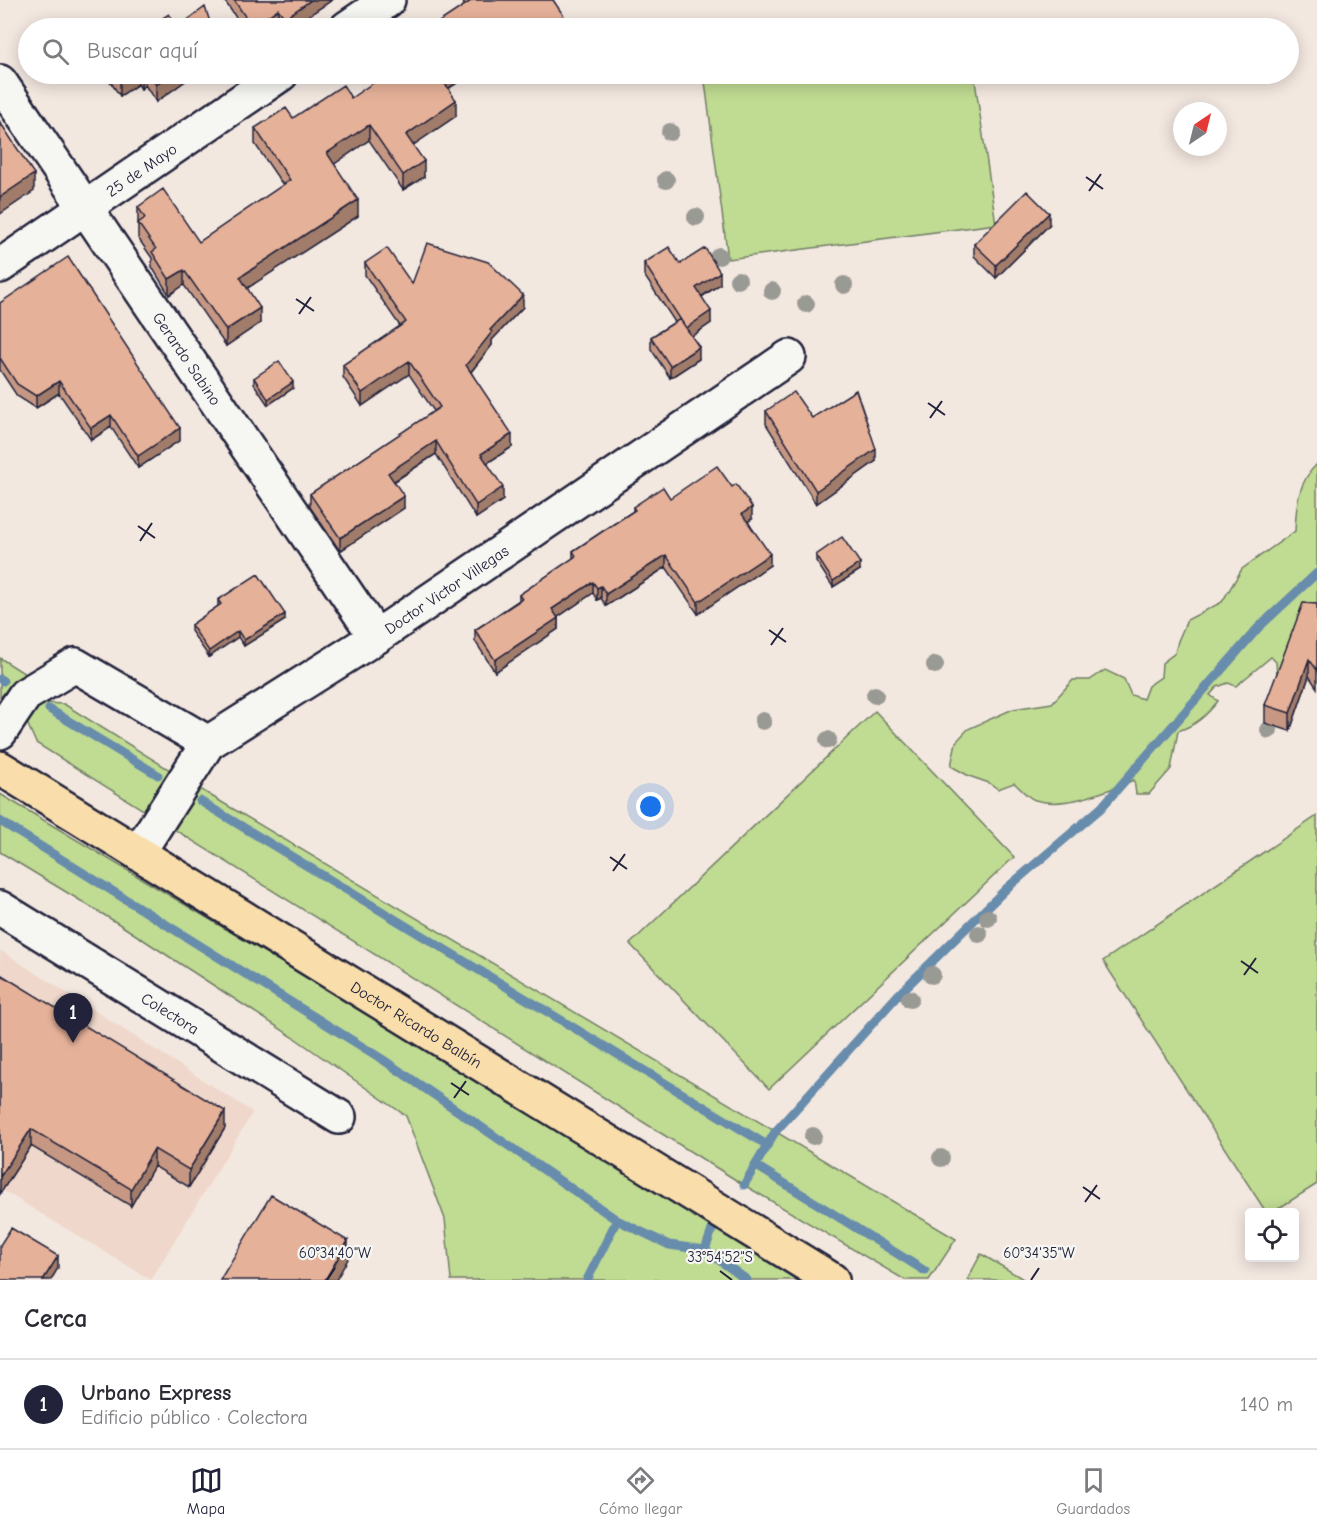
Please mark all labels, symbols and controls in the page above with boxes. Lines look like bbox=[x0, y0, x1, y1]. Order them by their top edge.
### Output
search box bbox=[18, 18, 1299, 84]
icon: search bbox=[39, 35, 72, 68]
text: Buscar aquí bbox=[87, 38, 198, 64]
north arrow bbox=[1173, 102, 1227, 156]
street label: 25 de Mayo bbox=[103, 140, 180, 201]
street label: Gerardo Sabino bbox=[149, 309, 224, 409]
street label: Doctor Victor Villegas bbox=[382, 542, 512, 638]
your location bbox=[636, 792, 665, 821]
street label: Doctor Ricardo Balbín bbox=[347, 978, 485, 1072]
street label: Colectora bbox=[138, 989, 202, 1038]
pin: 1 bbox=[54, 994, 92, 1043]
map controls bbox=[1245, 1208, 1299, 1262]
button: locate bbox=[1245, 1208, 1299, 1262]
text: 60°34'40"W bbox=[299, 1244, 371, 1262]
text: 60°34'35"W bbox=[1003, 1244, 1075, 1262]
text: 33°54'52"S bbox=[687, 1248, 753, 1266]
text: Cerca bbox=[24, 1304, 88, 1334]
text: Urbano Express bbox=[81, 1380, 231, 1406]
text: 1 bbox=[40, 1393, 47, 1416]
text: 140 m bbox=[1240, 1393, 1293, 1416]
text: Edificio público · Colectora bbox=[81, 1406, 308, 1429]
tab: Mapa bbox=[187, 1464, 225, 1518]
tab: Cómo llegar bbox=[599, 1464, 682, 1518]
tab: Guardados bbox=[1056, 1464, 1130, 1518]

